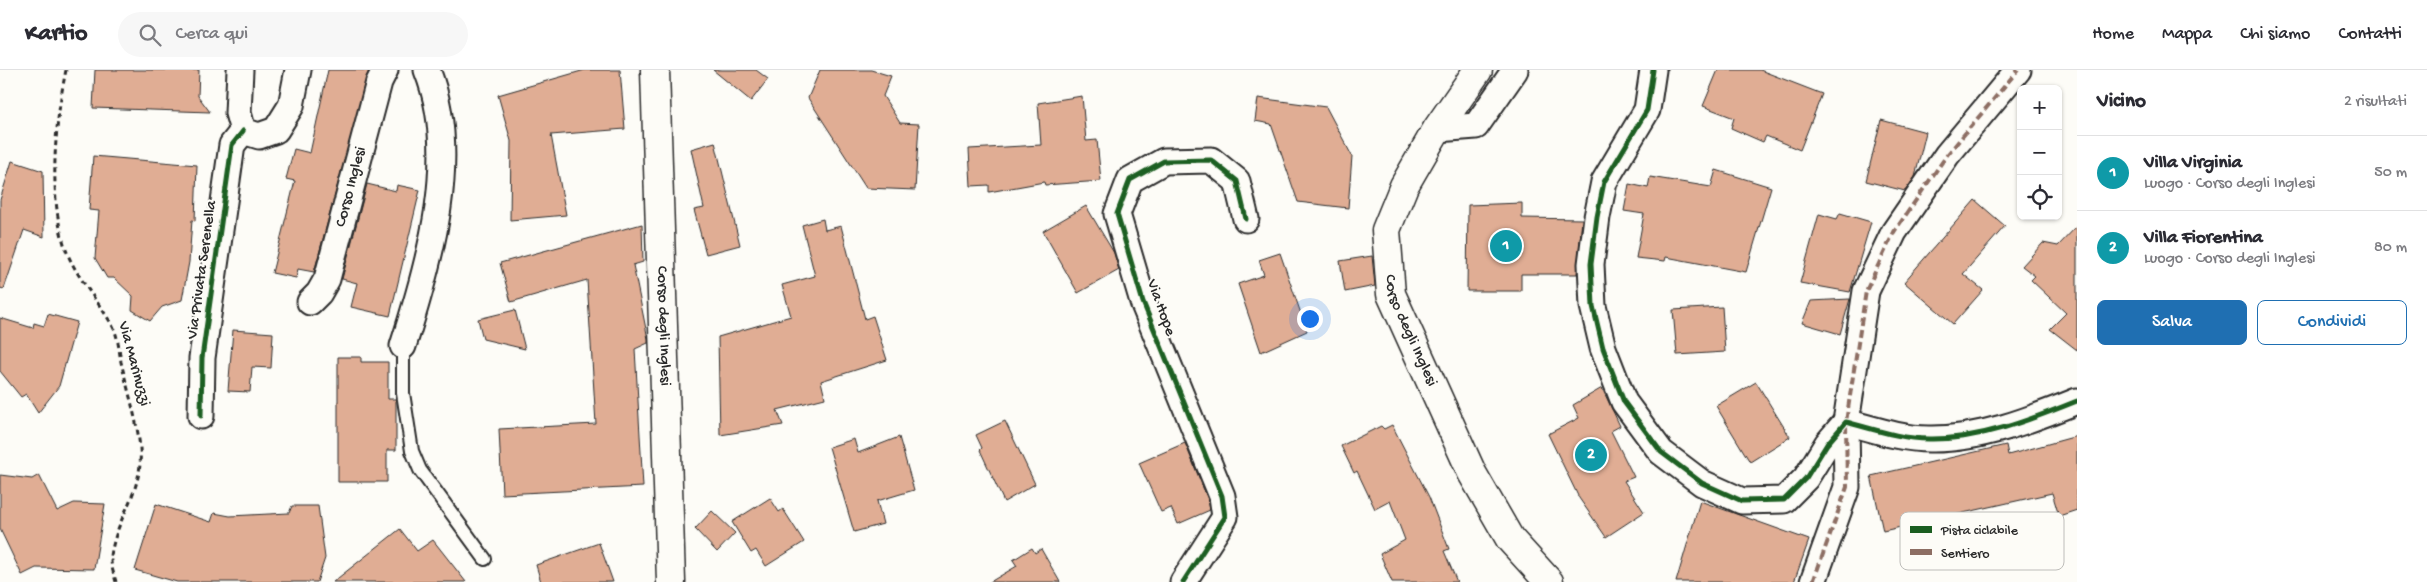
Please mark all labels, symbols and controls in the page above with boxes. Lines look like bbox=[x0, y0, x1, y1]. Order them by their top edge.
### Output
search box bbox=[118, 12, 468, 57]
text: Kartio bbox=[25, 20, 88, 49]
icon: search bbox=[136, 21, 164, 49]
text: Cerca qui bbox=[176, 23, 248, 46]
text: Home bbox=[2092, 24, 2134, 45]
text: Mappa bbox=[2162, 24, 2212, 45]
text: Chi siamo bbox=[2240, 24, 2310, 45]
text: Contatti bbox=[2338, 24, 2402, 45]
map controls bbox=[2017, 85, 2062, 220]
button: + bbox=[2017, 85, 2062, 130]
text: Vicino bbox=[2097, 90, 2146, 115]
text: 2 risultati bbox=[2344, 93, 2407, 112]
button: − bbox=[2017, 130, 2062, 175]
street label: Corso Inglesi bbox=[332, 145, 371, 229]
text: Villa Virginia bbox=[2144, 152, 2242, 175]
text: 1 bbox=[2110, 164, 2116, 183]
text: 50 m bbox=[2374, 164, 2407, 183]
button: locate bbox=[2017, 175, 2062, 220]
text: Luogo · Corso degli Inglesi bbox=[2144, 175, 2316, 194]
street label: Via Privata Serenella bbox=[184, 198, 222, 341]
pin: 1 bbox=[1490, 227, 1522, 265]
text: Villa Fiorentina bbox=[2144, 227, 2263, 250]
text: 2 bbox=[2109, 239, 2117, 258]
text: 80 m bbox=[2374, 239, 2407, 258]
text: Luogo · Corso degli Inglesi bbox=[2144, 250, 2316, 269]
street label: Corso degli Inglesi bbox=[652, 266, 674, 386]
street label: Corso degli Inglesi bbox=[1380, 274, 1441, 389]
street label: Via Hope bbox=[1141, 276, 1179, 339]
button: Salva bbox=[2097, 300, 2247, 345]
button: Condividi bbox=[2257, 300, 2407, 345]
your location bbox=[1297, 306, 1323, 332]
street label: Via Marinuzzi bbox=[112, 319, 153, 408]
pin: 2 bbox=[1575, 436, 1607, 474]
legend bbox=[1900, 512, 2064, 570]
text: Pista ciclabile bbox=[1940, 523, 2019, 540]
text: Sentiero bbox=[1941, 546, 1990, 563]

